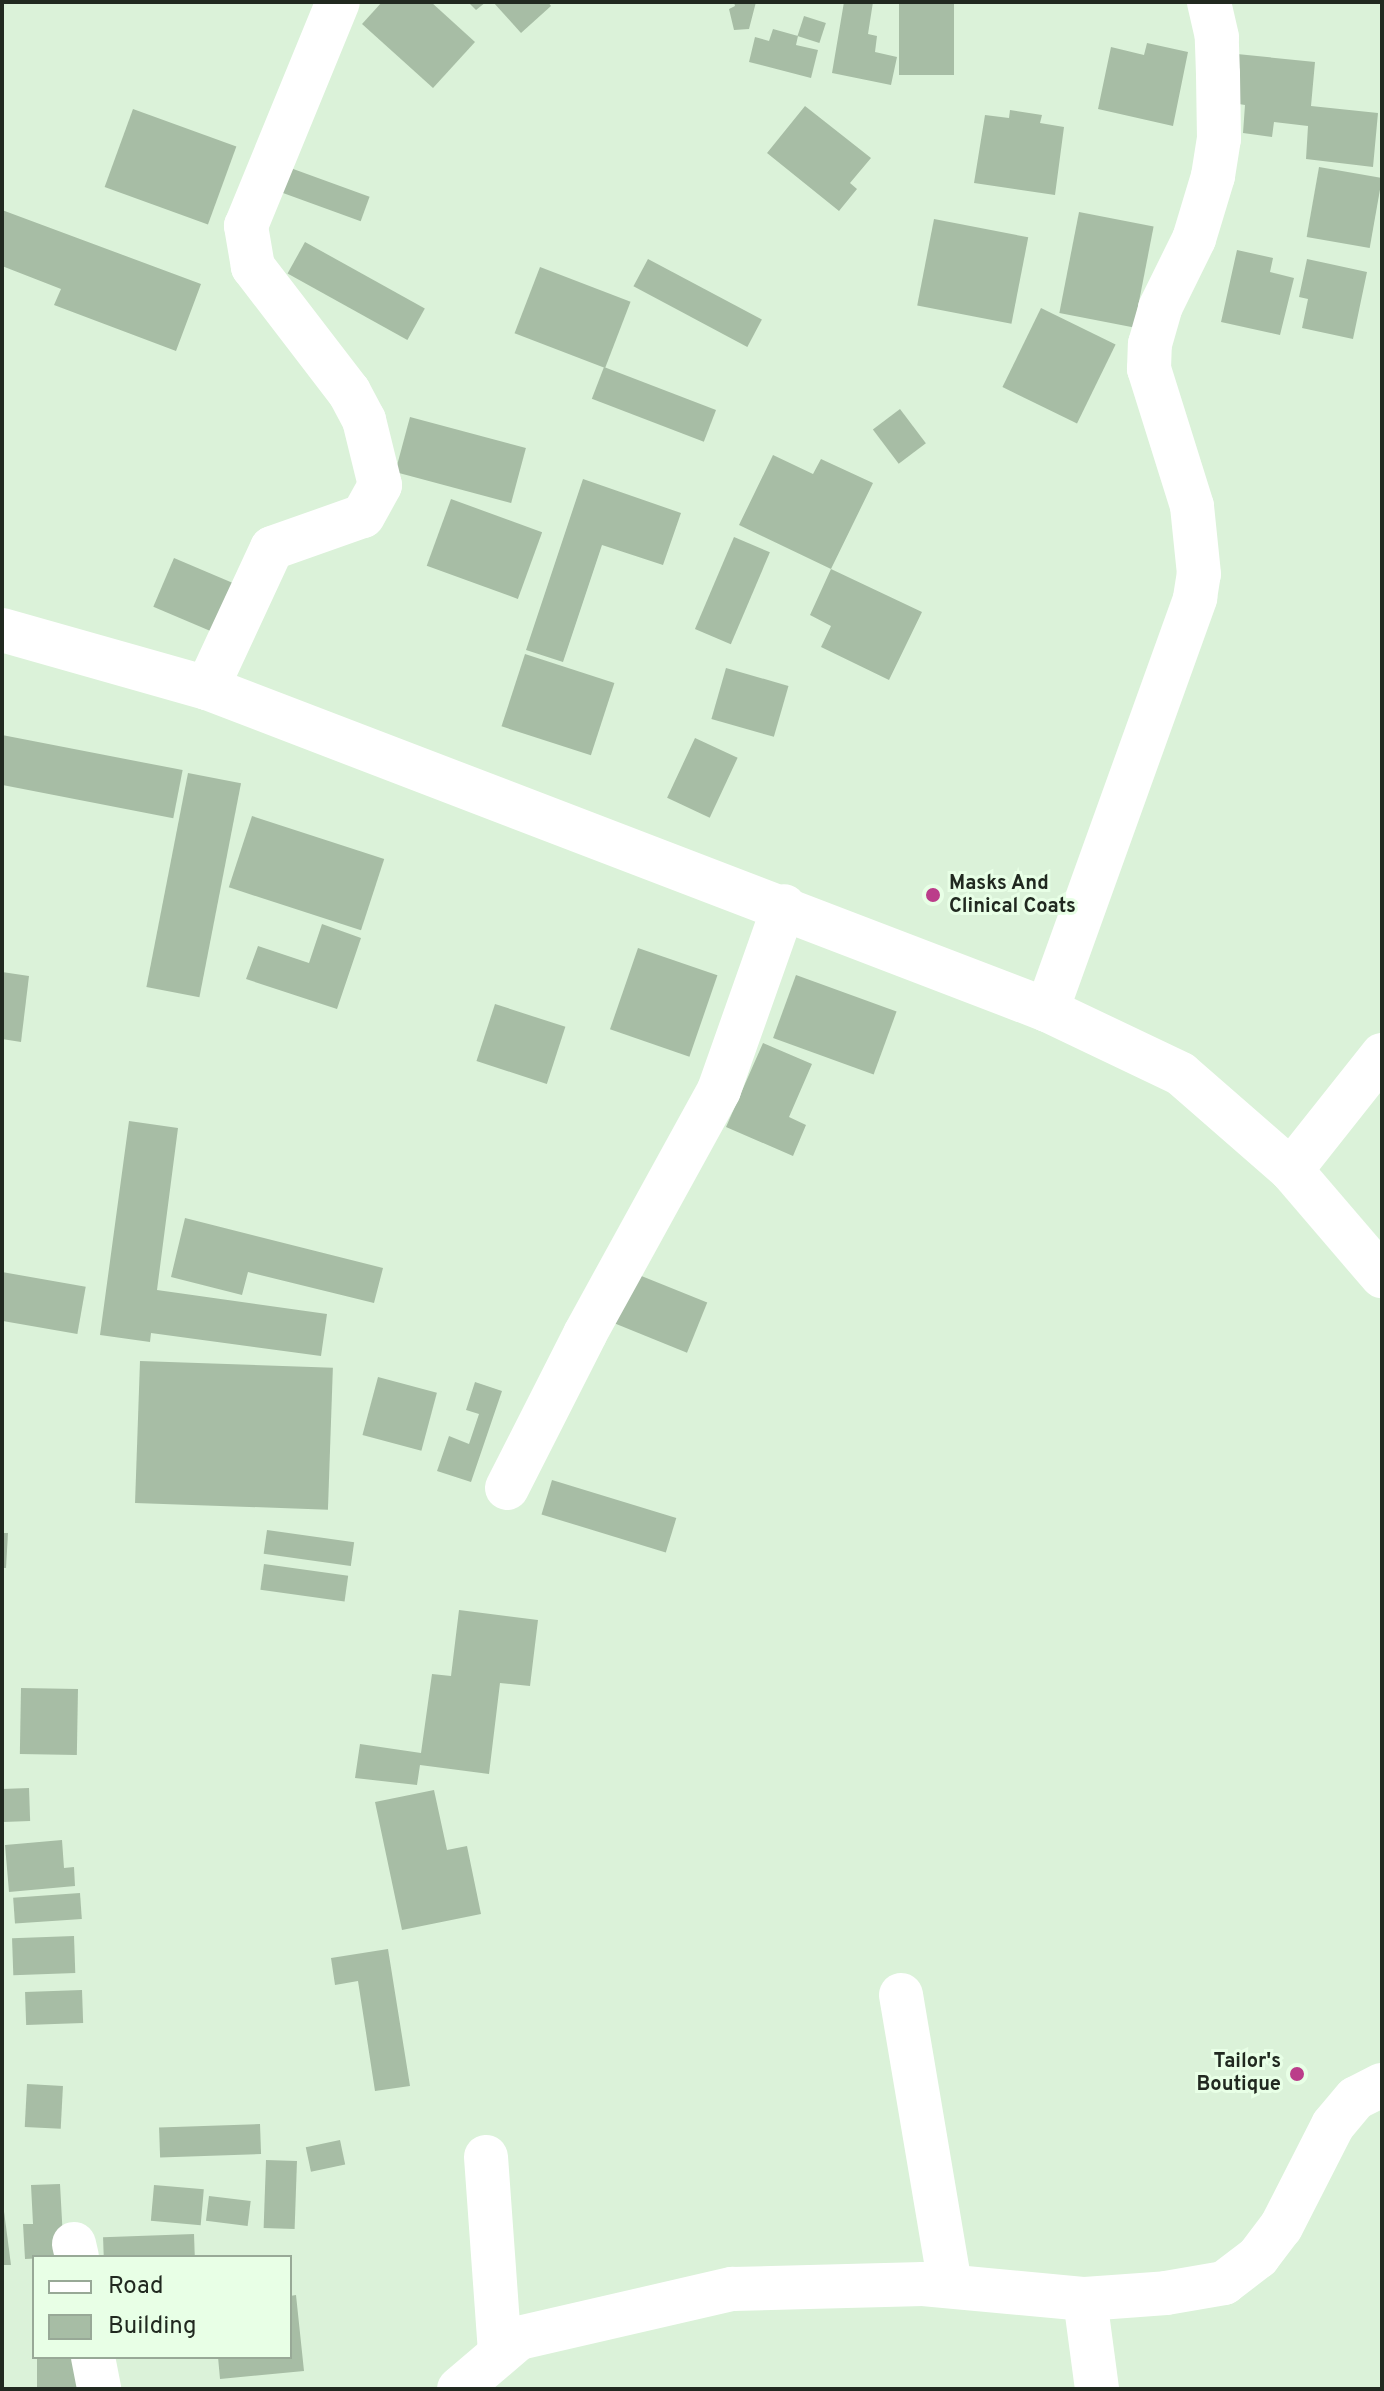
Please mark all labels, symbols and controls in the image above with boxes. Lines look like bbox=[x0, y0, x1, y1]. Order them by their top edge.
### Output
place label: Masks And Clinical Coats bbox=[949, 872, 1076, 919]
marker: Masks And Clinical Coats bbox=[924, 886, 942, 904]
place label: Tailor's Boutique bbox=[1196, 2050, 1281, 2097]
marker: Tailor's Boutique bbox=[1288, 2065, 1306, 2083]
legend bbox=[32, 2255, 292, 2359]
text: Road bbox=[108, 2272, 164, 2302]
text: Building bbox=[108, 2312, 197, 2342]

